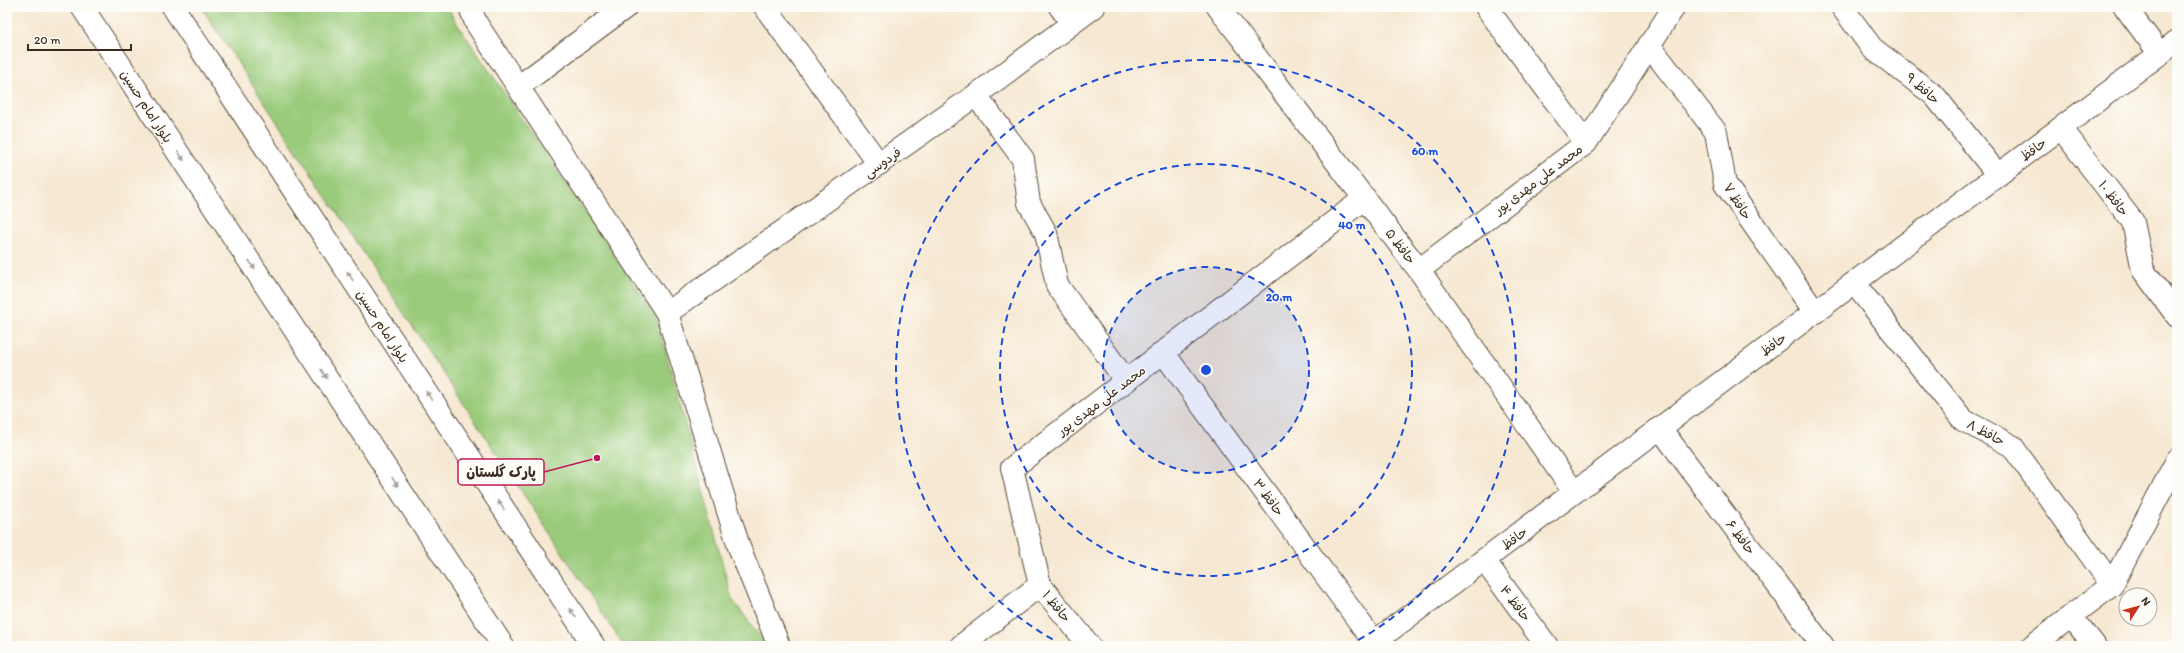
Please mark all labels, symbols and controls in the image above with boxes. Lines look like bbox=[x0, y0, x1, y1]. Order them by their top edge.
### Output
scale bar bbox=[28, 26, 131, 52]
text: 20 m bbox=[34, 33, 61, 47]
street label: بلوار امام حسین bbox=[115, 67, 176, 147]
street label: حافظ ۹ bbox=[1903, 70, 1943, 107]
street label: حافظ bbox=[2017, 135, 2049, 164]
street label: محمد علی مهدی پور bbox=[1490, 141, 1587, 220]
street label: فردوسی bbox=[861, 144, 905, 182]
text: 60 m bbox=[1412, 144, 1439, 158]
one-way arrow bbox=[177, 151, 184, 162]
street label: حافظ ۱۰ bbox=[2095, 178, 2132, 219]
street label: حافظ ۷ bbox=[1720, 180, 1755, 223]
text: 40 m bbox=[1338, 218, 1367, 232]
street label: حافظ ۵ bbox=[1382, 226, 1419, 267]
one-way arrow bbox=[248, 260, 256, 270]
one-way arrow bbox=[346, 271, 354, 281]
street label: بلوار امام حسین bbox=[351, 287, 412, 367]
text: 20 m bbox=[1266, 290, 1293, 304]
street label: حافظ bbox=[1757, 330, 1789, 359]
street label: محمد علی مهدی پور bbox=[1053, 362, 1150, 441]
centre of rings bbox=[1199, 363, 1213, 377]
one-way arrow bbox=[320, 368, 328, 379]
one-way arrow bbox=[426, 391, 433, 402]
street label: حافظ ۸ bbox=[1964, 416, 2007, 449]
callout: پارک گلستان bbox=[458, 459, 544, 485]
text: پارک گلستان bbox=[466, 463, 536, 481]
street label: حافظ ۳ bbox=[1250, 476, 1287, 519]
one-way arrow bbox=[391, 477, 399, 487]
one-way arrow bbox=[497, 500, 505, 510]
street label: حافظ ۶ bbox=[1723, 517, 1758, 558]
street label: حافظ bbox=[1498, 524, 1530, 553]
street label: حافظ ۴ bbox=[1497, 582, 1534, 624]
north arrow bbox=[2118, 587, 2158, 627]
street label: حافظ ۱ bbox=[1039, 588, 1074, 625]
text: N bbox=[2138, 595, 2153, 608]
one-way arrow bbox=[569, 608, 577, 619]

